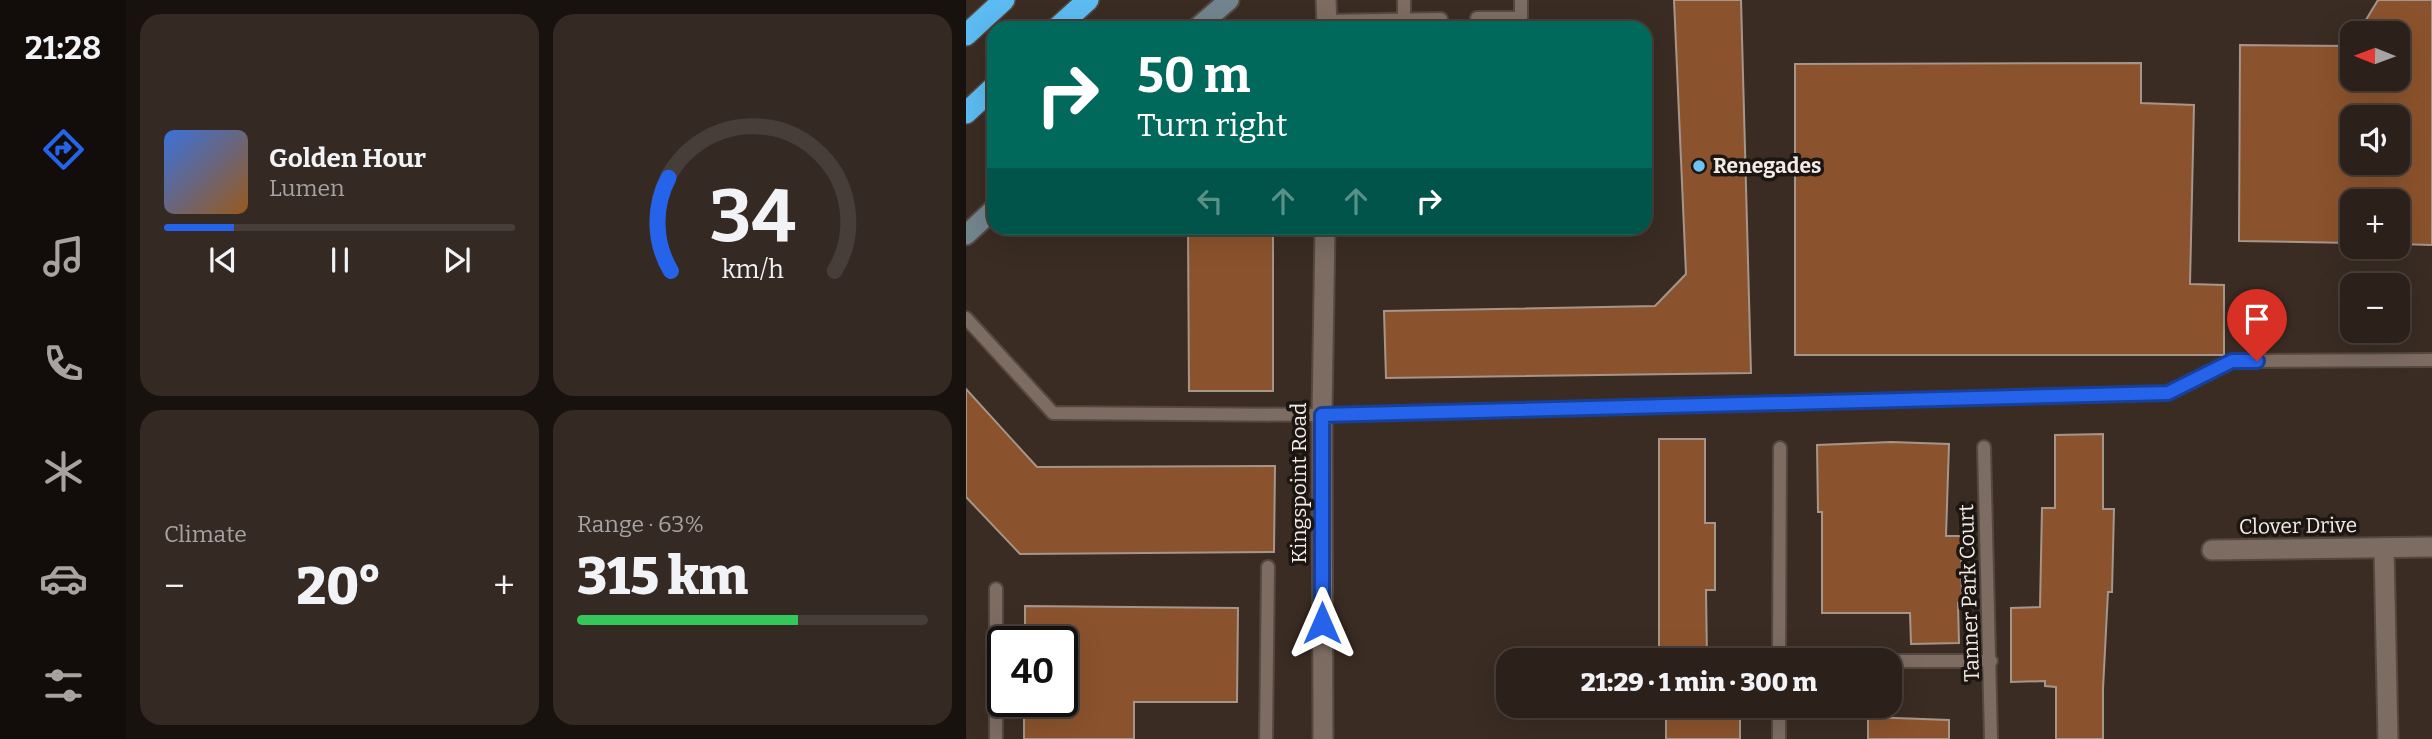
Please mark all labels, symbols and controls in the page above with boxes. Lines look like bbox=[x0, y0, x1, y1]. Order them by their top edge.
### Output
north arrow bbox=[2340, 21, 2410, 91]
map controls bbox=[2340, 21, 2410, 343]
text: 21:28 bbox=[25, 29, 101, 67]
text: 50 m bbox=[1137, 46, 1250, 105]
icon: right bbox=[1022, 49, 1113, 140]
button: sound bbox=[2340, 105, 2410, 175]
text: Turn right bbox=[1137, 106, 1288, 144]
icon: directions bbox=[39, 125, 88, 174]
text: Golden Hour bbox=[269, 143, 426, 174]
place label: Renegades bbox=[1713, 153, 1821, 179]
marker: Renegades bbox=[1691, 158, 1707, 174]
text: 34 bbox=[709, 173, 796, 260]
text: Lumen bbox=[269, 174, 345, 202]
icon: left bbox=[1191, 182, 1229, 220]
icon: ahead bbox=[1264, 182, 1302, 220]
icon: ahead bbox=[1337, 182, 1375, 220]
icon: right bbox=[1410, 182, 1448, 220]
button: + bbox=[2340, 189, 2410, 259]
icon: music bbox=[39, 232, 88, 281]
icon: previous bbox=[204, 241, 242, 279]
icon: pause bbox=[321, 241, 359, 279]
icon: next bbox=[438, 241, 476, 279]
text: km/h bbox=[722, 255, 784, 285]
button: − bbox=[2340, 273, 2410, 343]
pin bbox=[2227, 289, 2287, 361]
icon: arrive bbox=[2238, 300, 2276, 338]
icon: phone bbox=[39, 339, 88, 388]
street label: Kingspoint Road bbox=[1286, 403, 1312, 563]
icon: climate bbox=[39, 447, 88, 496]
street label: Tanner Park Court bbox=[1953, 503, 1985, 682]
text: Range · 63% bbox=[577, 510, 704, 538]
street label: Clover Drive bbox=[2239, 512, 2357, 540]
text: Climate bbox=[164, 520, 247, 548]
text: 315 km bbox=[577, 545, 748, 608]
icon: car bbox=[39, 554, 88, 603]
text: 20° bbox=[297, 555, 382, 618]
text: − bbox=[164, 563, 185, 609]
text: + bbox=[493, 563, 515, 609]
position arrow bbox=[1285, 586, 1359, 660]
speed limit sign: 40 bbox=[987, 626, 1078, 717]
icon: filters bbox=[39, 661, 88, 710]
text: 21:29 · 1 min · 300 m bbox=[1581, 667, 1817, 698]

